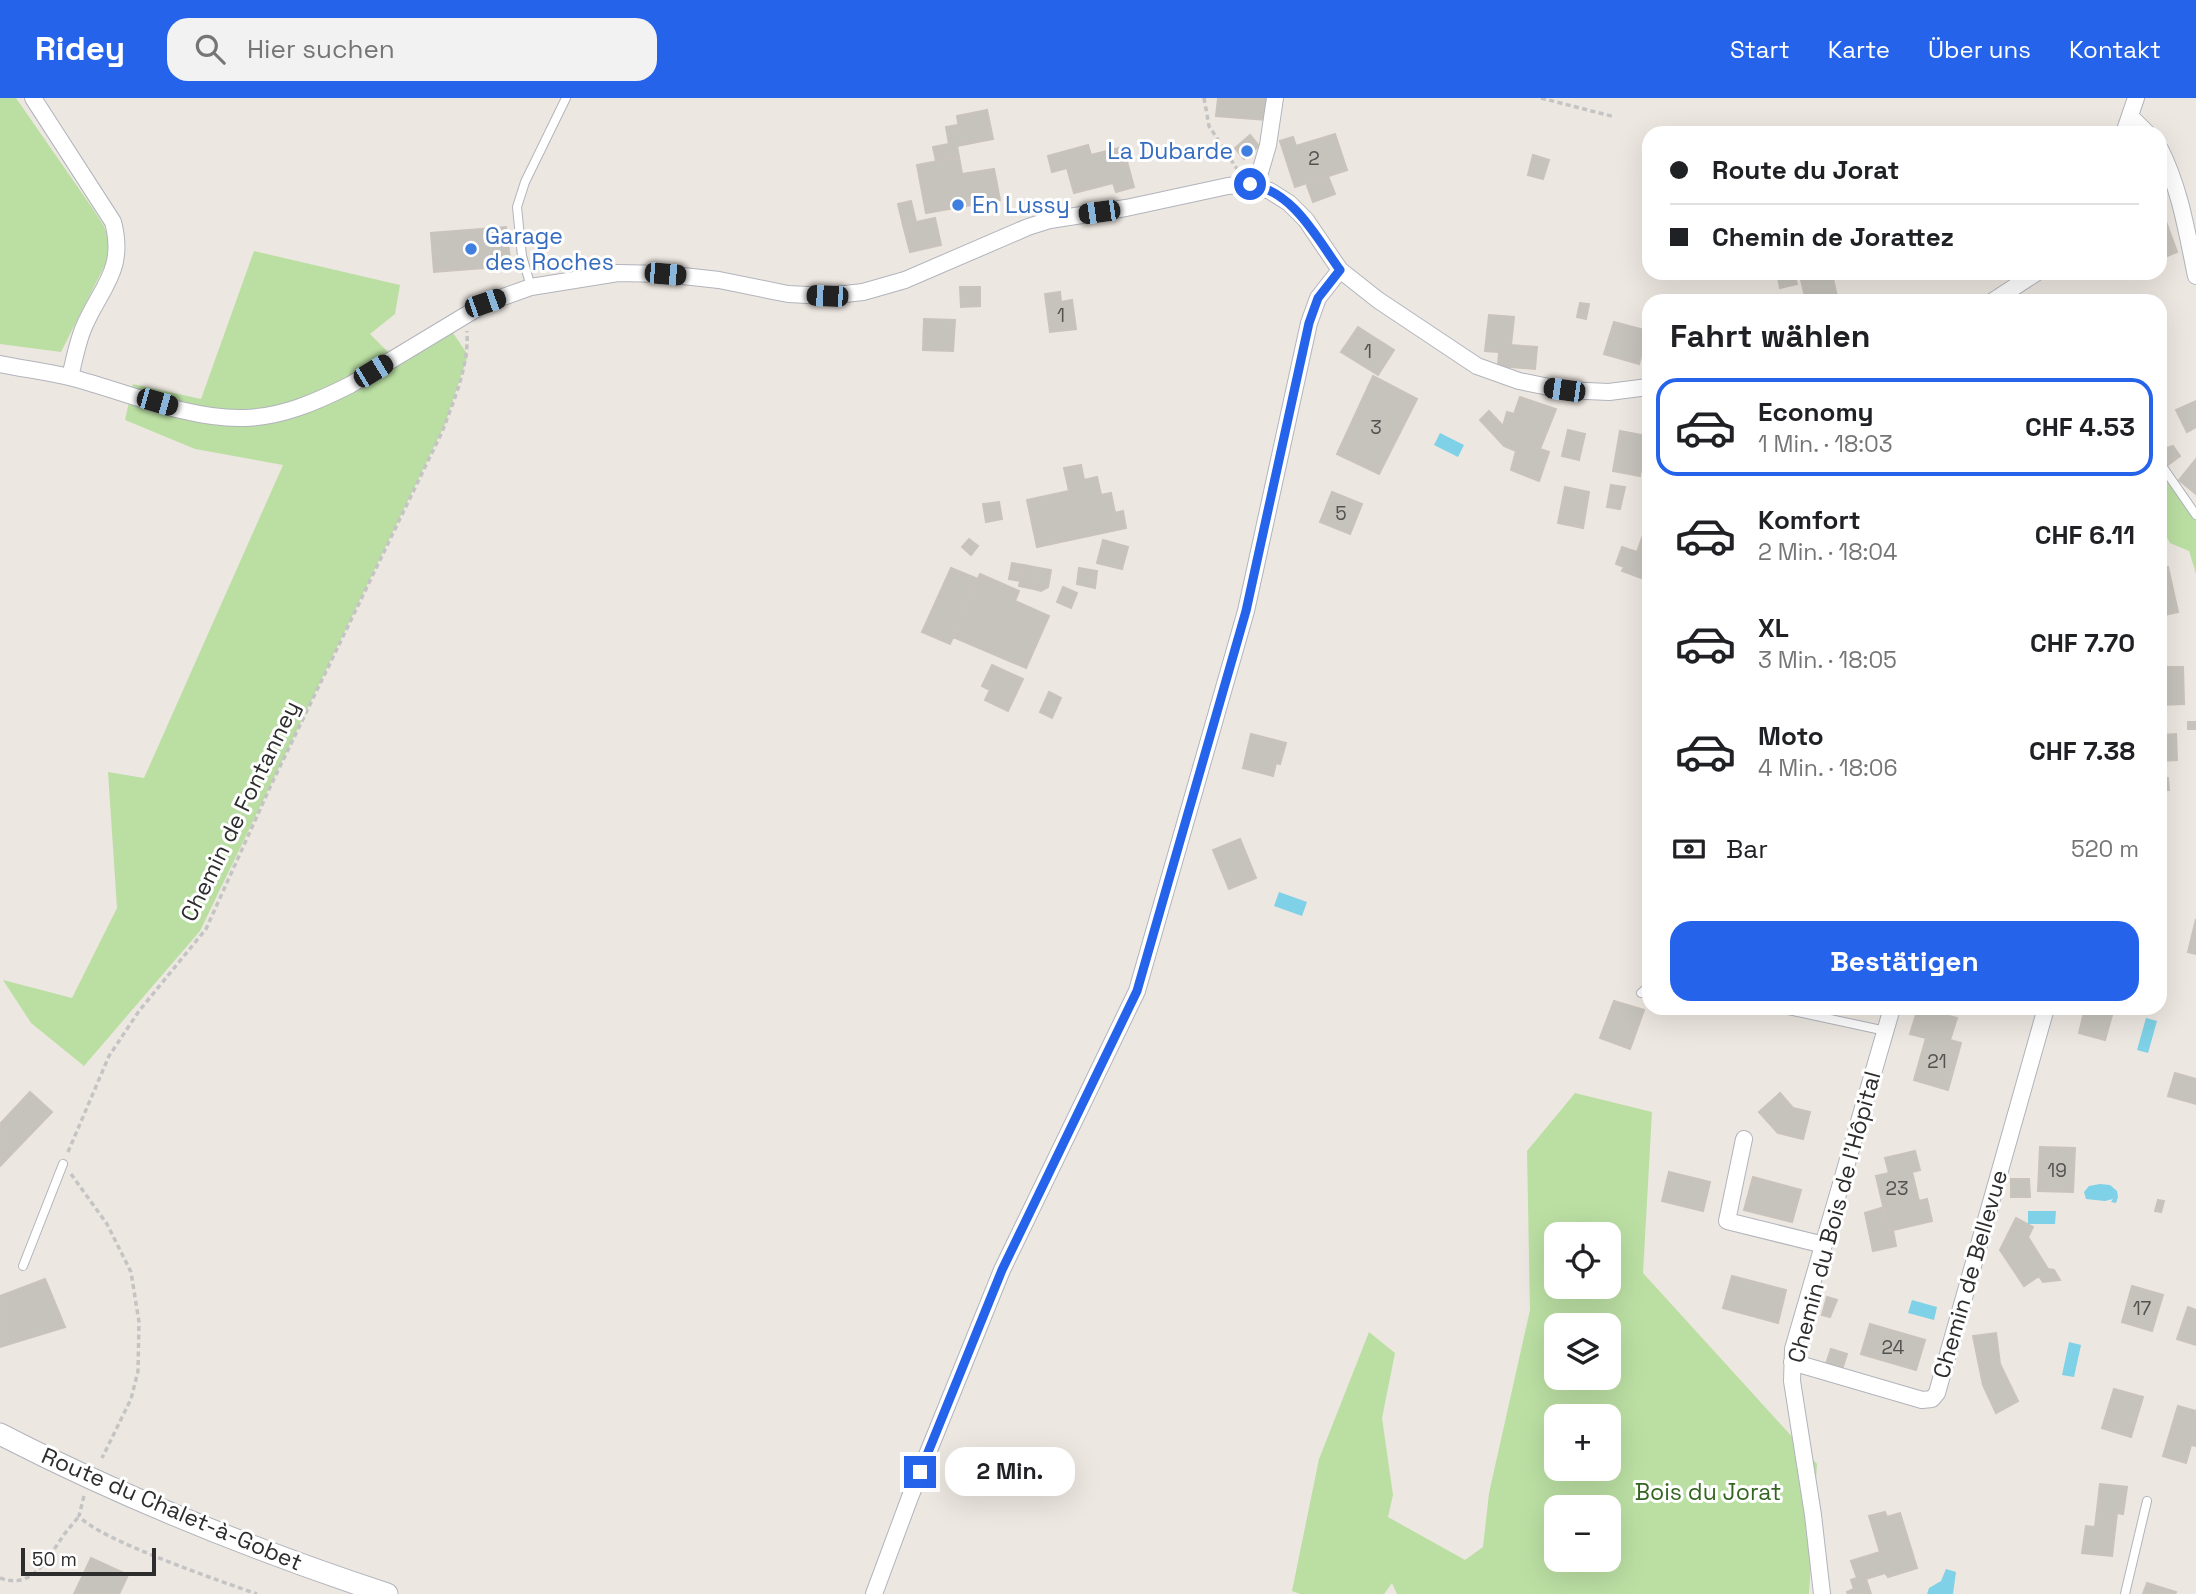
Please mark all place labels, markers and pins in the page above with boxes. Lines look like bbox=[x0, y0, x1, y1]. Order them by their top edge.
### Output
place label: La Dubarde bbox=[1107, 136, 1233, 166]
marker: La Dubarde bbox=[1239, 143, 1255, 159]
place label: En Lussy bbox=[972, 190, 1070, 220]
marker: En Lussy bbox=[950, 197, 966, 213]
place label: Garage des Roches bbox=[485, 221, 614, 277]
marker: Garage des Roches bbox=[463, 241, 479, 257]

